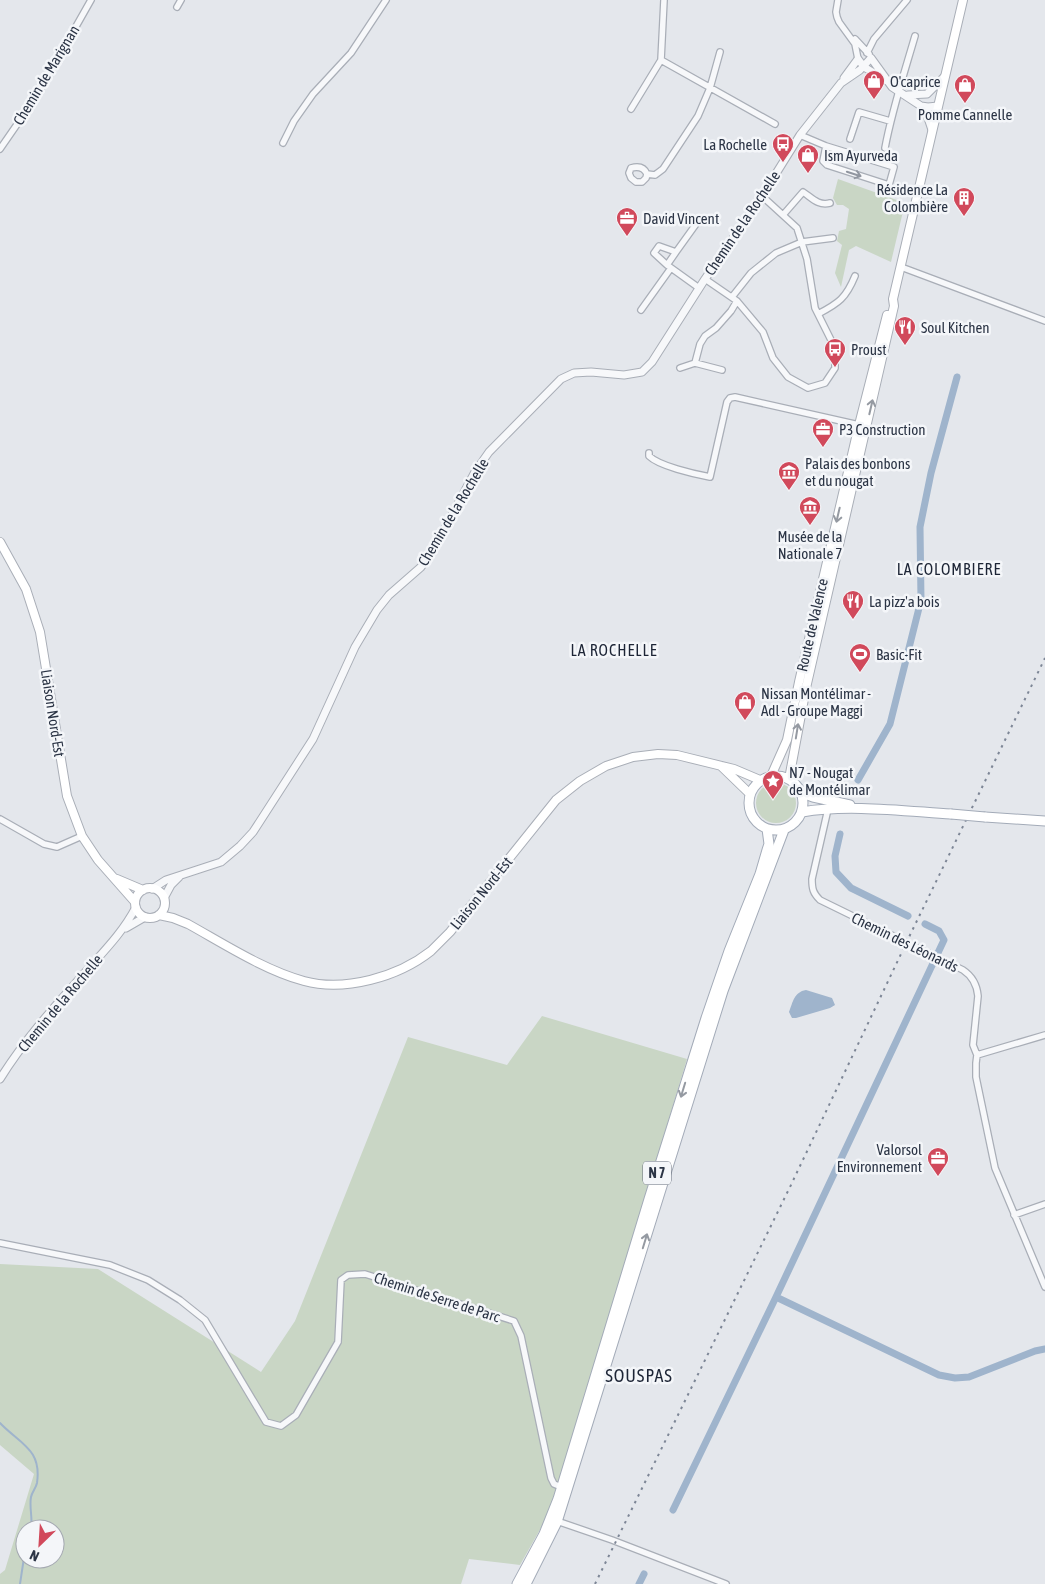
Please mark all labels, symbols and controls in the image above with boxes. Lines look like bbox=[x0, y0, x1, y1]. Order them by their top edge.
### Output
street label: Chemin de Marignan bbox=[10, 22, 82, 128]
shop icon: O'caprice bbox=[862, 69, 886, 100]
place label: O'caprice bbox=[890, 73, 941, 90]
shop icon: Pomme Cannelle bbox=[953, 73, 977, 104]
place label: Pomme Cannelle bbox=[918, 106, 1012, 123]
bus stop icon: La Rochelle bbox=[771, 132, 795, 163]
place label: La Rochelle bbox=[703, 136, 767, 153]
shop icon: Ism Ayurveda bbox=[796, 143, 820, 174]
place label: Ism Ayurveda bbox=[824, 147, 898, 164]
street label: Chemin de la Rochelle bbox=[701, 167, 783, 278]
one-way arrow bbox=[845, 169, 861, 179]
place label: Résidence La Colombière bbox=[877, 181, 948, 215]
building icon: Résidence La Colombière bbox=[952, 186, 976, 217]
office icon: David Vincent bbox=[615, 206, 639, 237]
place label: David Vincent bbox=[643, 210, 719, 227]
restaurant icon: Soul Kitchen bbox=[893, 315, 917, 346]
place label: Soul Kitchen bbox=[921, 319, 990, 336]
bus stop icon: Proust bbox=[823, 337, 847, 368]
place label: Proust bbox=[851, 341, 887, 358]
one-way arrow bbox=[867, 400, 876, 416]
office icon: P3 Construction bbox=[811, 417, 835, 448]
place label: P3 Construction bbox=[839, 421, 925, 438]
street label: Chemin de la Rochelle bbox=[414, 455, 492, 569]
place label: Palais des bonbons et du nougat bbox=[805, 455, 910, 489]
museum icon: Palais des bonbons et du nougat bbox=[777, 460, 801, 491]
museum icon: Musée de la Nationale 7 bbox=[798, 495, 822, 526]
one-way arrow bbox=[833, 507, 842, 523]
place label: Musée de la Nationale 7 bbox=[777, 528, 843, 562]
district label: LA COLOMBIERE bbox=[897, 560, 1001, 578]
street label: Route de Valence bbox=[793, 577, 831, 673]
restaurant icon: La pizz'a bois bbox=[841, 589, 865, 620]
place label: La pizz'a bois bbox=[869, 593, 940, 610]
district label: LA ROCHELLE bbox=[571, 641, 657, 659]
sports icon: Basic-Fit bbox=[848, 642, 872, 673]
place label: Basic-Fit bbox=[876, 646, 922, 663]
street label: Liaison Nord-Est bbox=[38, 668, 68, 758]
place label: Nissan Montélimar - Adl - Groupe Maggi bbox=[761, 685, 871, 719]
shop icon: Nissan Montélimar - Adl - Groupe Maggi bbox=[733, 690, 757, 721]
one-way arrow bbox=[793, 723, 803, 739]
place label: N7 - Nougat de Montélimar bbox=[789, 764, 871, 798]
place icon: N7 - Nougat de Montélimar bbox=[761, 769, 785, 800]
street label: Liaison Nord-Est bbox=[447, 853, 515, 933]
street label: Chemin des Léonards bbox=[849, 909, 961, 975]
street label: Chemin de la Rochelle bbox=[14, 951, 106, 1055]
one-way arrow bbox=[678, 1082, 688, 1098]
place label: Valorsol Environnement bbox=[837, 1141, 922, 1175]
office icon: Valorsol Environnement bbox=[926, 1146, 950, 1177]
road number: N 7 bbox=[643, 1162, 671, 1184]
one-way arrow bbox=[640, 1234, 650, 1250]
street label: Chemin de Serre de Parc bbox=[372, 1269, 502, 1325]
district label: SOUSPAS bbox=[605, 1365, 673, 1386]
north arrow bbox=[15, 1519, 65, 1569]
text: N bbox=[27, 1547, 42, 1565]

